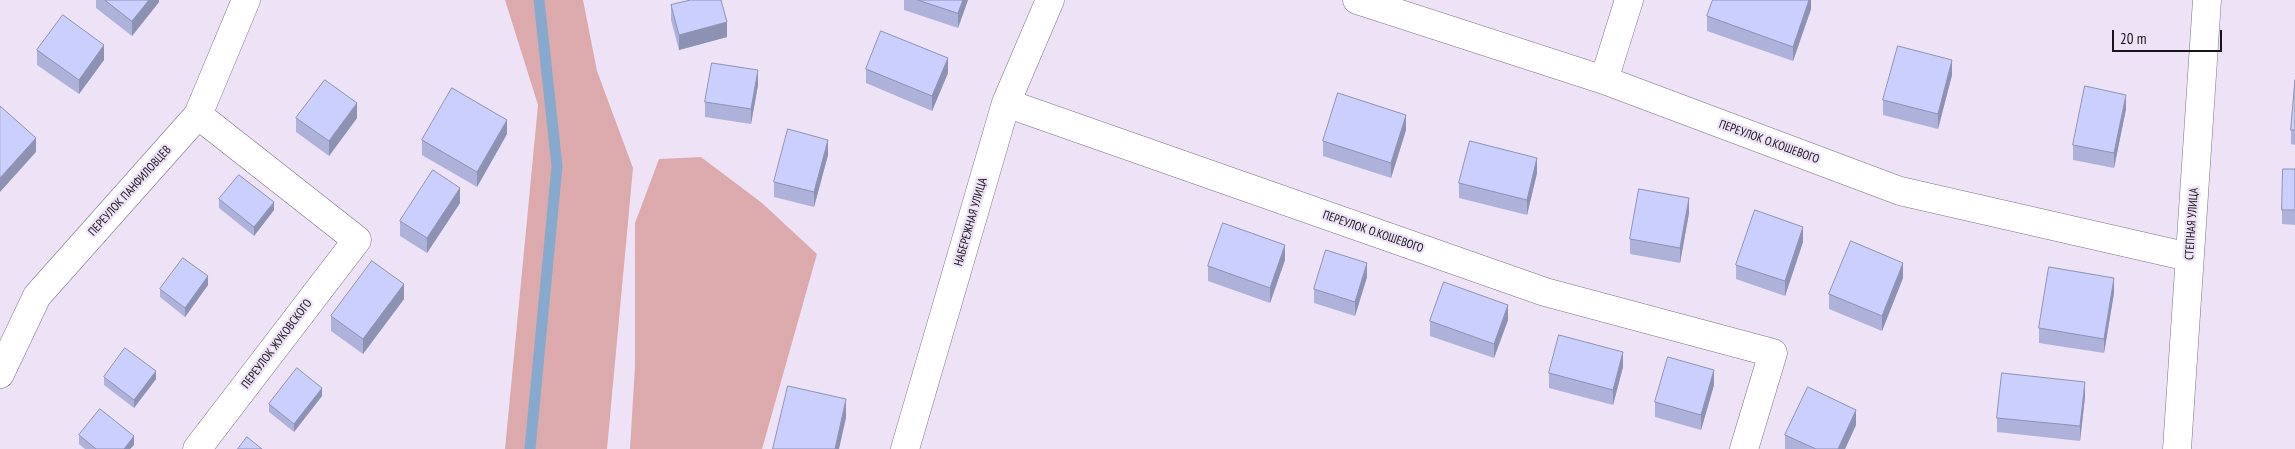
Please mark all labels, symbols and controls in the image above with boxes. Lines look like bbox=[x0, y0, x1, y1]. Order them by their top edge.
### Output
scale bar bbox=[2115, 20, 2225, 52]
text: 20 m bbox=[2120, 29, 2146, 48]
street label: ПЕРЕУЛОК О.КОШЕВОГО bbox=[1717, 117, 1821, 167]
street label: ПЕРЕУЛОК ПАНФИЛОВЦЕВ bbox=[86, 143, 174, 239]
street label: НАБЕРЕЖНАЯ УЛИЦА bbox=[951, 176, 991, 268]
street label: СТЕПНАЯ УЛИЦА bbox=[2182, 187, 2202, 261]
street label: ПЕРЕУЛОК О.КОШЕВОГО bbox=[1321, 208, 1425, 256]
street label: ПЕРЕУЛОК ЖУКОВСКОГО bbox=[239, 297, 315, 391]

